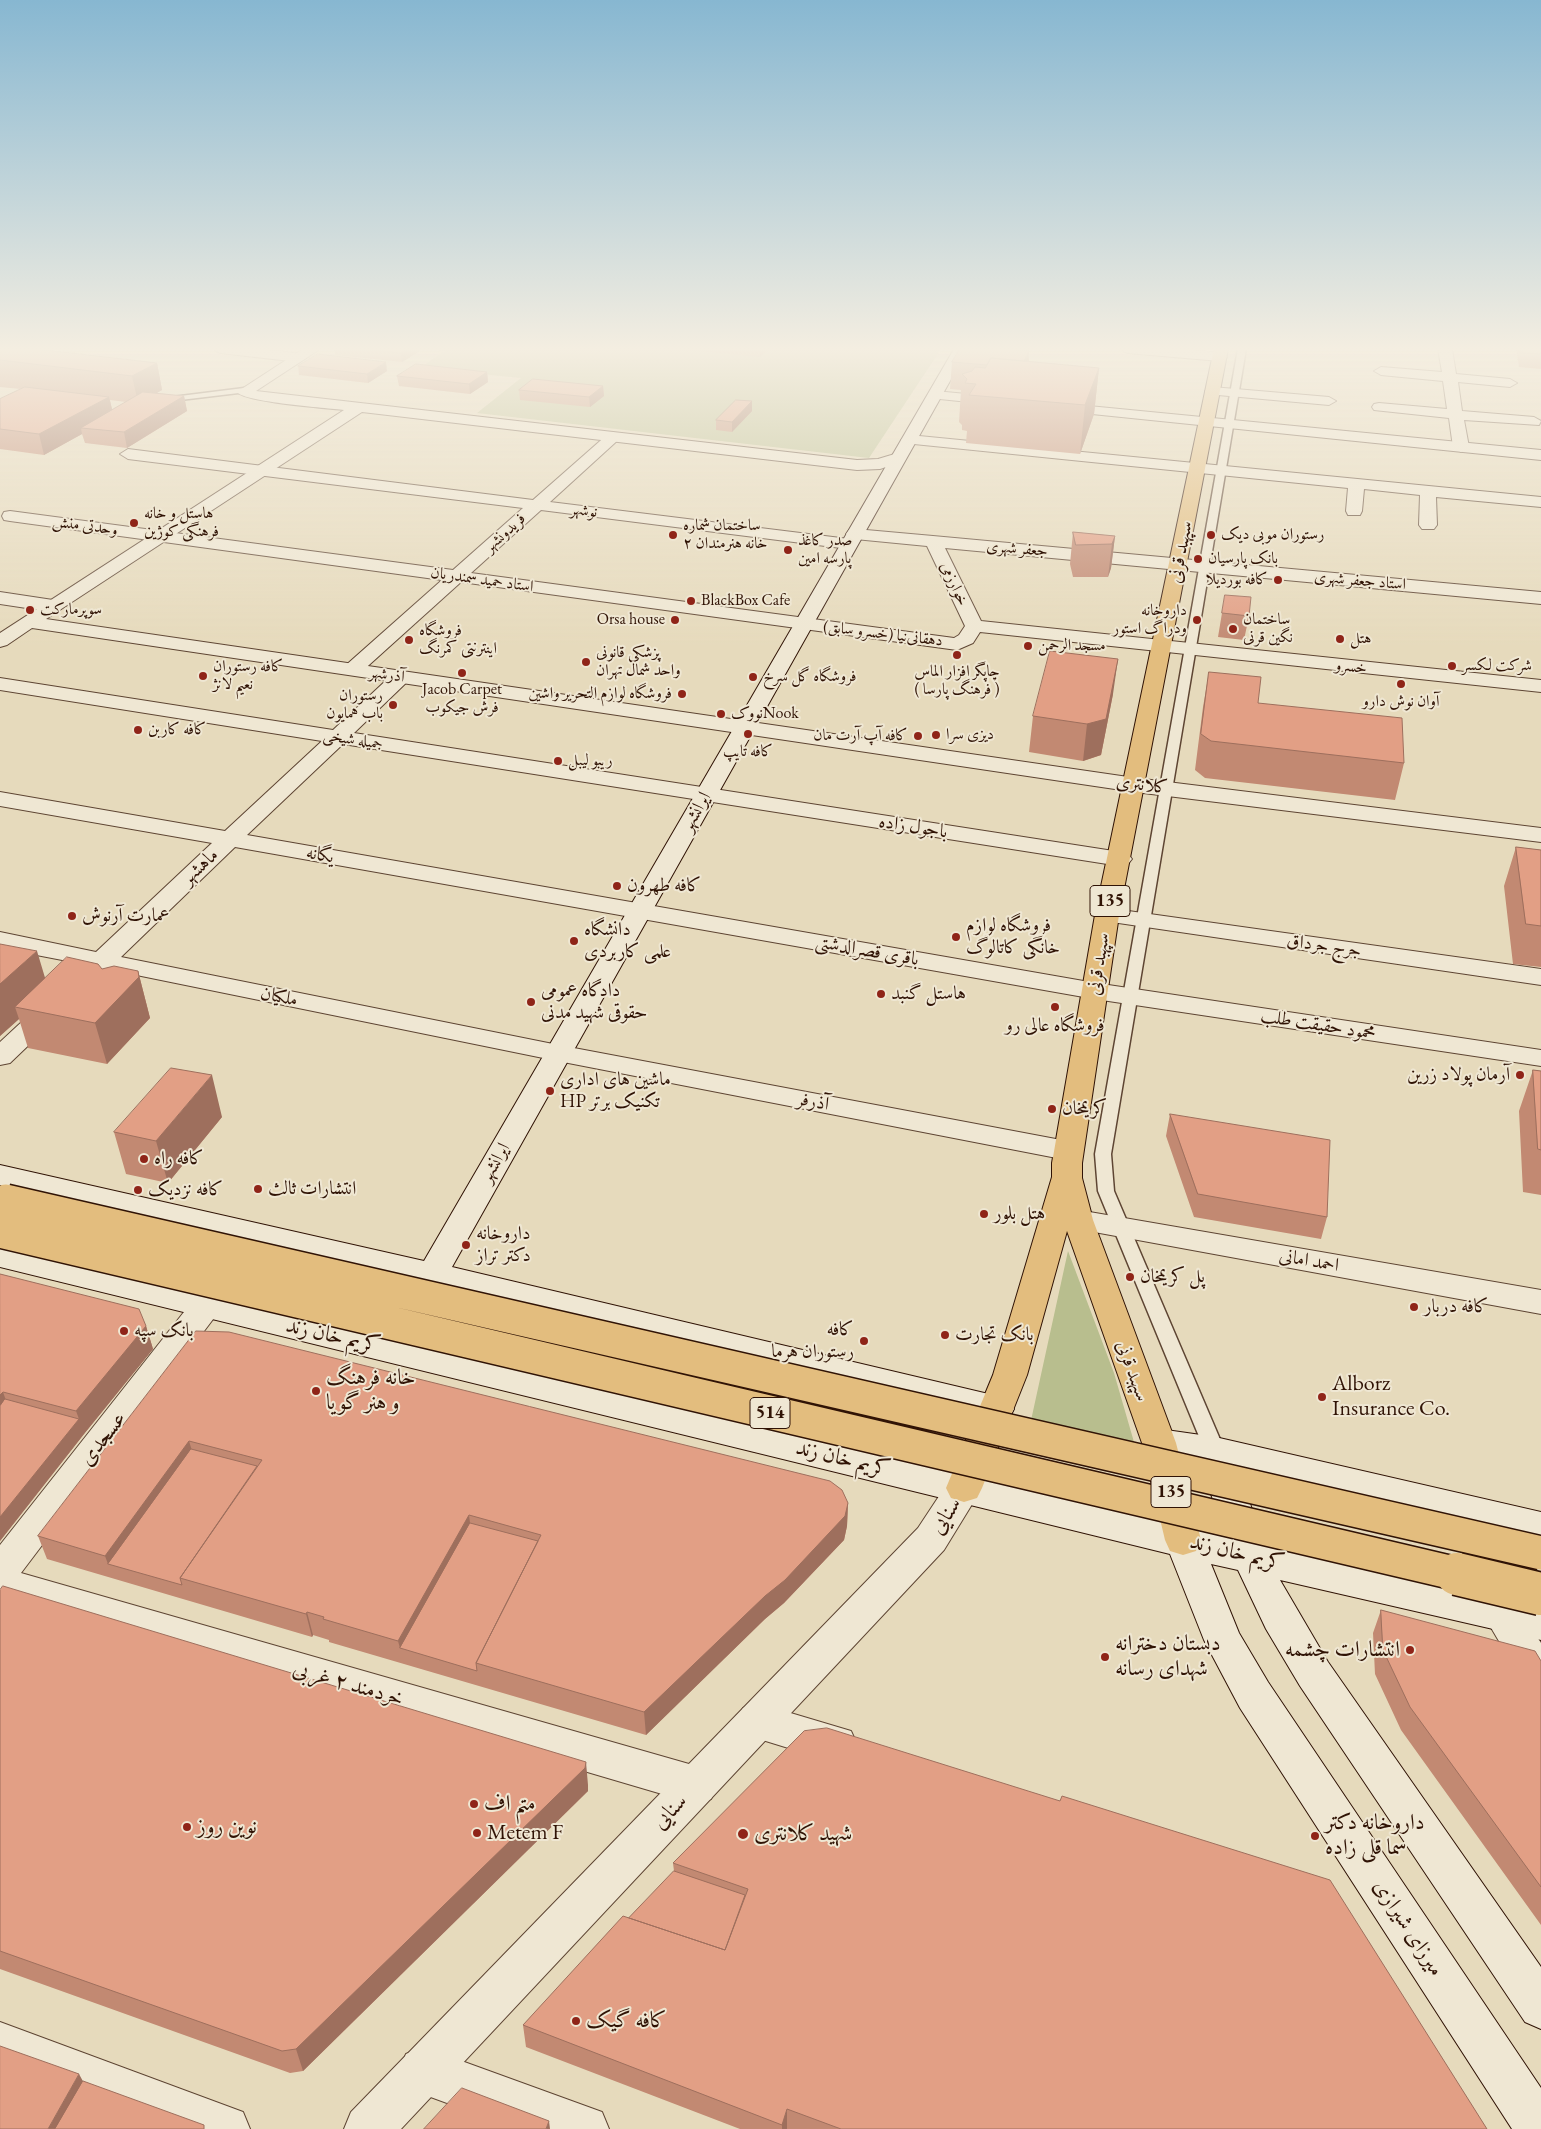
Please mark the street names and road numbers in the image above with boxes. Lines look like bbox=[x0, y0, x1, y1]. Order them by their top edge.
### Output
street label: نوشهر bbox=[569, 500, 599, 522]
street label: فریدونشهر bbox=[480, 509, 530, 557]
street label: وحدتی منش bbox=[51, 512, 119, 540]
street label: سپهبد قرنی bbox=[1164, 519, 1198, 585]
street label: جعفر شهری bbox=[985, 537, 1049, 561]
street label: خوارزمی bbox=[936, 559, 972, 609]
street label: استاد حمید سمندریان bbox=[429, 563, 535, 597]
street label: استاد جعفر شهری bbox=[1313, 567, 1407, 595]
street label: دهقانی‌نیا (خسرو سابق) bbox=[822, 617, 944, 651]
street label: خسرو bbox=[1334, 656, 1368, 678]
street label: آذرشهر bbox=[368, 663, 406, 687]
street label: جمیله شیخی bbox=[322, 726, 384, 754]
street label: کلانتری bbox=[1115, 770, 1169, 800]
street label: ایرانشهر bbox=[676, 788, 716, 836]
street label: باجول زاده bbox=[877, 810, 949, 844]
street label: یگانه bbox=[304, 841, 336, 869]
street label: ماهشهر bbox=[177, 844, 223, 890]
road number: 135 bbox=[1090, 886, 1130, 916]
street label: جرج جرداق bbox=[1285, 929, 1363, 963]
street label: باقری قصرالدشتی bbox=[813, 931, 921, 971]
street label: سپهبد قرنی bbox=[1083, 931, 1115, 997]
street label: ملکیان bbox=[258, 982, 300, 1012]
street label: محمود حقیقت طلب bbox=[1259, 1005, 1377, 1045]
street label: آذرفر bbox=[795, 1088, 831, 1116]
street label: ایرانشهر bbox=[475, 1139, 515, 1187]
street label: احمد امانی bbox=[1277, 1245, 1341, 1277]
street label: کریم خان زند bbox=[283, 1312, 383, 1360]
street label: سپهبد قرنی bbox=[1111, 1338, 1153, 1404]
road number: 514 bbox=[750, 1398, 790, 1429]
street label: عسجدی bbox=[74, 1406, 132, 1472]
street label: کریم خان زند bbox=[793, 1435, 893, 1483]
road number: 135 bbox=[1151, 1476, 1191, 1508]
street label: سنایی bbox=[924, 1492, 968, 1540]
street label: کریم خان زند bbox=[1187, 1529, 1287, 1577]
street label: خردمند ۲ غربی bbox=[289, 1656, 407, 1712]
street label: سنایی bbox=[647, 1789, 693, 1835]
street label: میرزای شیرازی bbox=[1367, 1875, 1449, 1981]

